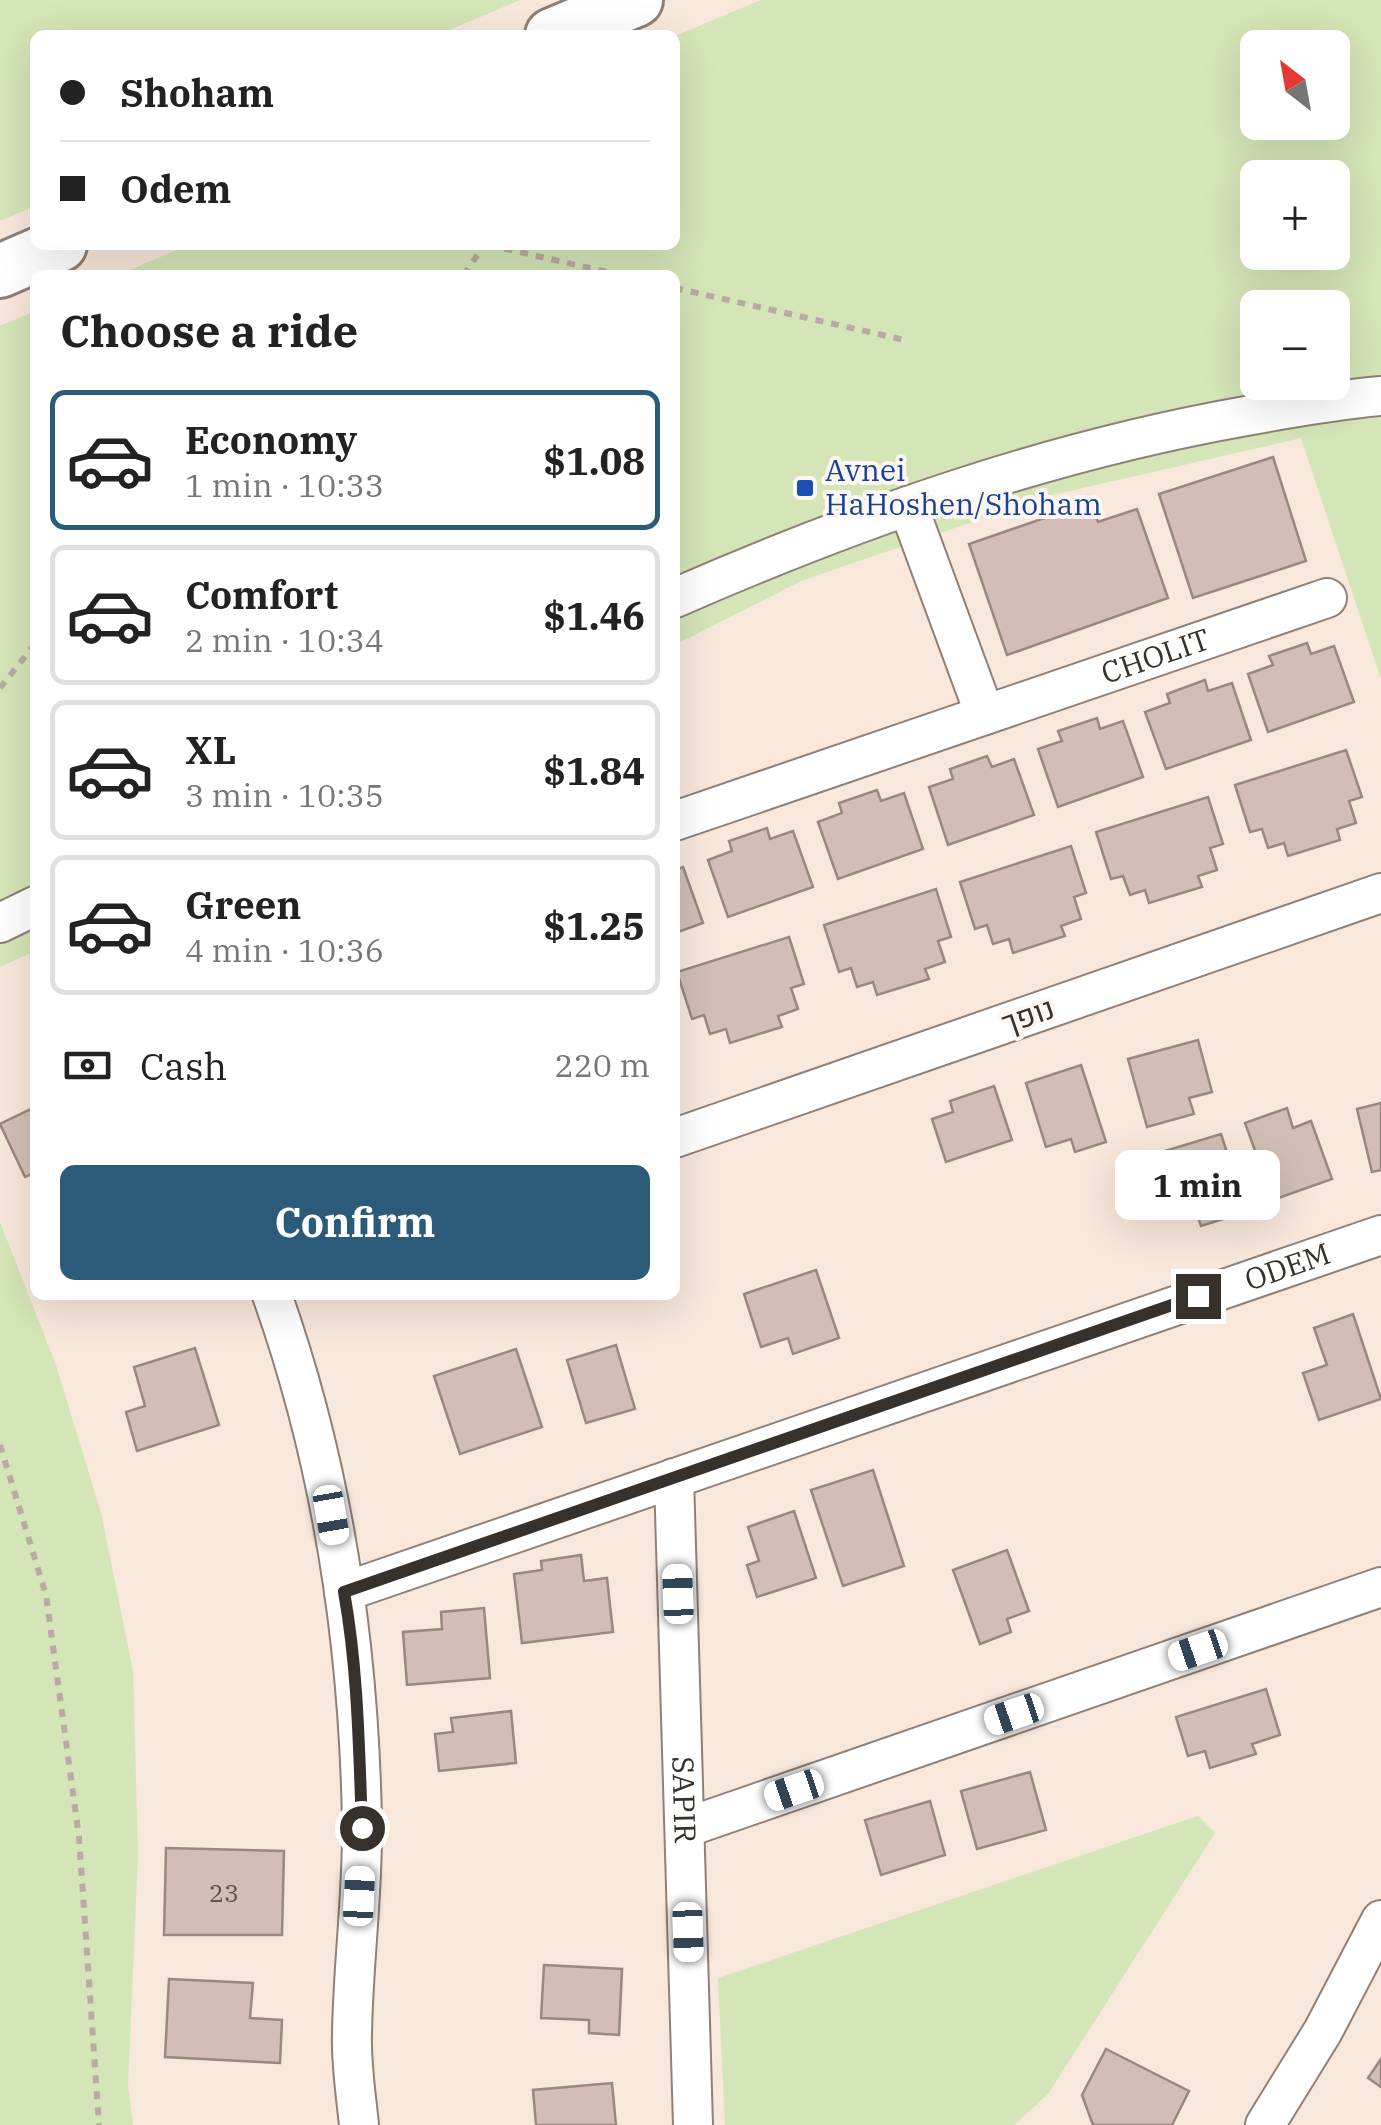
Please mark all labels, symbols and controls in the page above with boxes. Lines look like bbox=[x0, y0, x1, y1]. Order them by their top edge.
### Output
north arrow bbox=[1240, 30, 1350, 140]
map controls bbox=[1240, 30, 1350, 400]
text: Shoham bbox=[120, 68, 274, 117]
button: + bbox=[1240, 160, 1350, 270]
text: Odem bbox=[120, 164, 231, 213]
button: − bbox=[1240, 290, 1350, 400]
text: Choose a ride bbox=[60, 301, 358, 359]
icon: car bbox=[65, 415, 155, 505]
text: Economy bbox=[185, 415, 357, 464]
text: $1.08 bbox=[543, 436, 645, 485]
place label: Avnei HaHoshen/Shoham bbox=[825, 450, 1102, 523]
text: 1 min · 10:33 bbox=[185, 464, 384, 506]
marker: Avnei HaHoshen/Shoham bbox=[794, 477, 816, 499]
icon: car bbox=[65, 570, 155, 660]
text: Comfort bbox=[185, 570, 338, 619]
text: $1.46 bbox=[543, 591, 645, 640]
text: 2 min · 10:34 bbox=[185, 619, 384, 661]
street label: CHOLIT bbox=[1096, 619, 1215, 692]
icon: car bbox=[65, 725, 155, 815]
text: XL bbox=[185, 725, 236, 774]
text: $1.84 bbox=[543, 746, 645, 795]
text: 3 min · 10:35 bbox=[185, 774, 384, 816]
icon: car bbox=[65, 880, 155, 970]
text: Green bbox=[185, 880, 301, 929]
text: $1.25 bbox=[543, 901, 645, 950]
text: 4 min · 10:36 bbox=[185, 929, 384, 971]
street label: נופך bbox=[996, 987, 1059, 1042]
icon: cash bbox=[60, 1038, 115, 1093]
text: Cash bbox=[140, 1041, 227, 1090]
text: 220 m bbox=[554, 1044, 650, 1086]
callout: 1 min bbox=[1116, 1151, 1280, 1221]
text: 1 min bbox=[1153, 1164, 1242, 1206]
button: Confirm bbox=[60, 1165, 650, 1280]
street label: ODEM bbox=[1239, 1233, 1335, 1298]
route end bbox=[1176, 1274, 1221, 1319]
car bbox=[311, 1483, 351, 1547]
car bbox=[662, 1563, 694, 1625]
car bbox=[1165, 1626, 1231, 1674]
car bbox=[981, 1690, 1047, 1738]
street label: SAPIR bbox=[664, 1756, 706, 1844]
car bbox=[761, 1766, 827, 1814]
route start bbox=[340, 1806, 385, 1851]
car bbox=[342, 1865, 376, 1927]
house number: 23 bbox=[209, 1876, 239, 1909]
car bbox=[672, 1901, 704, 1963]

